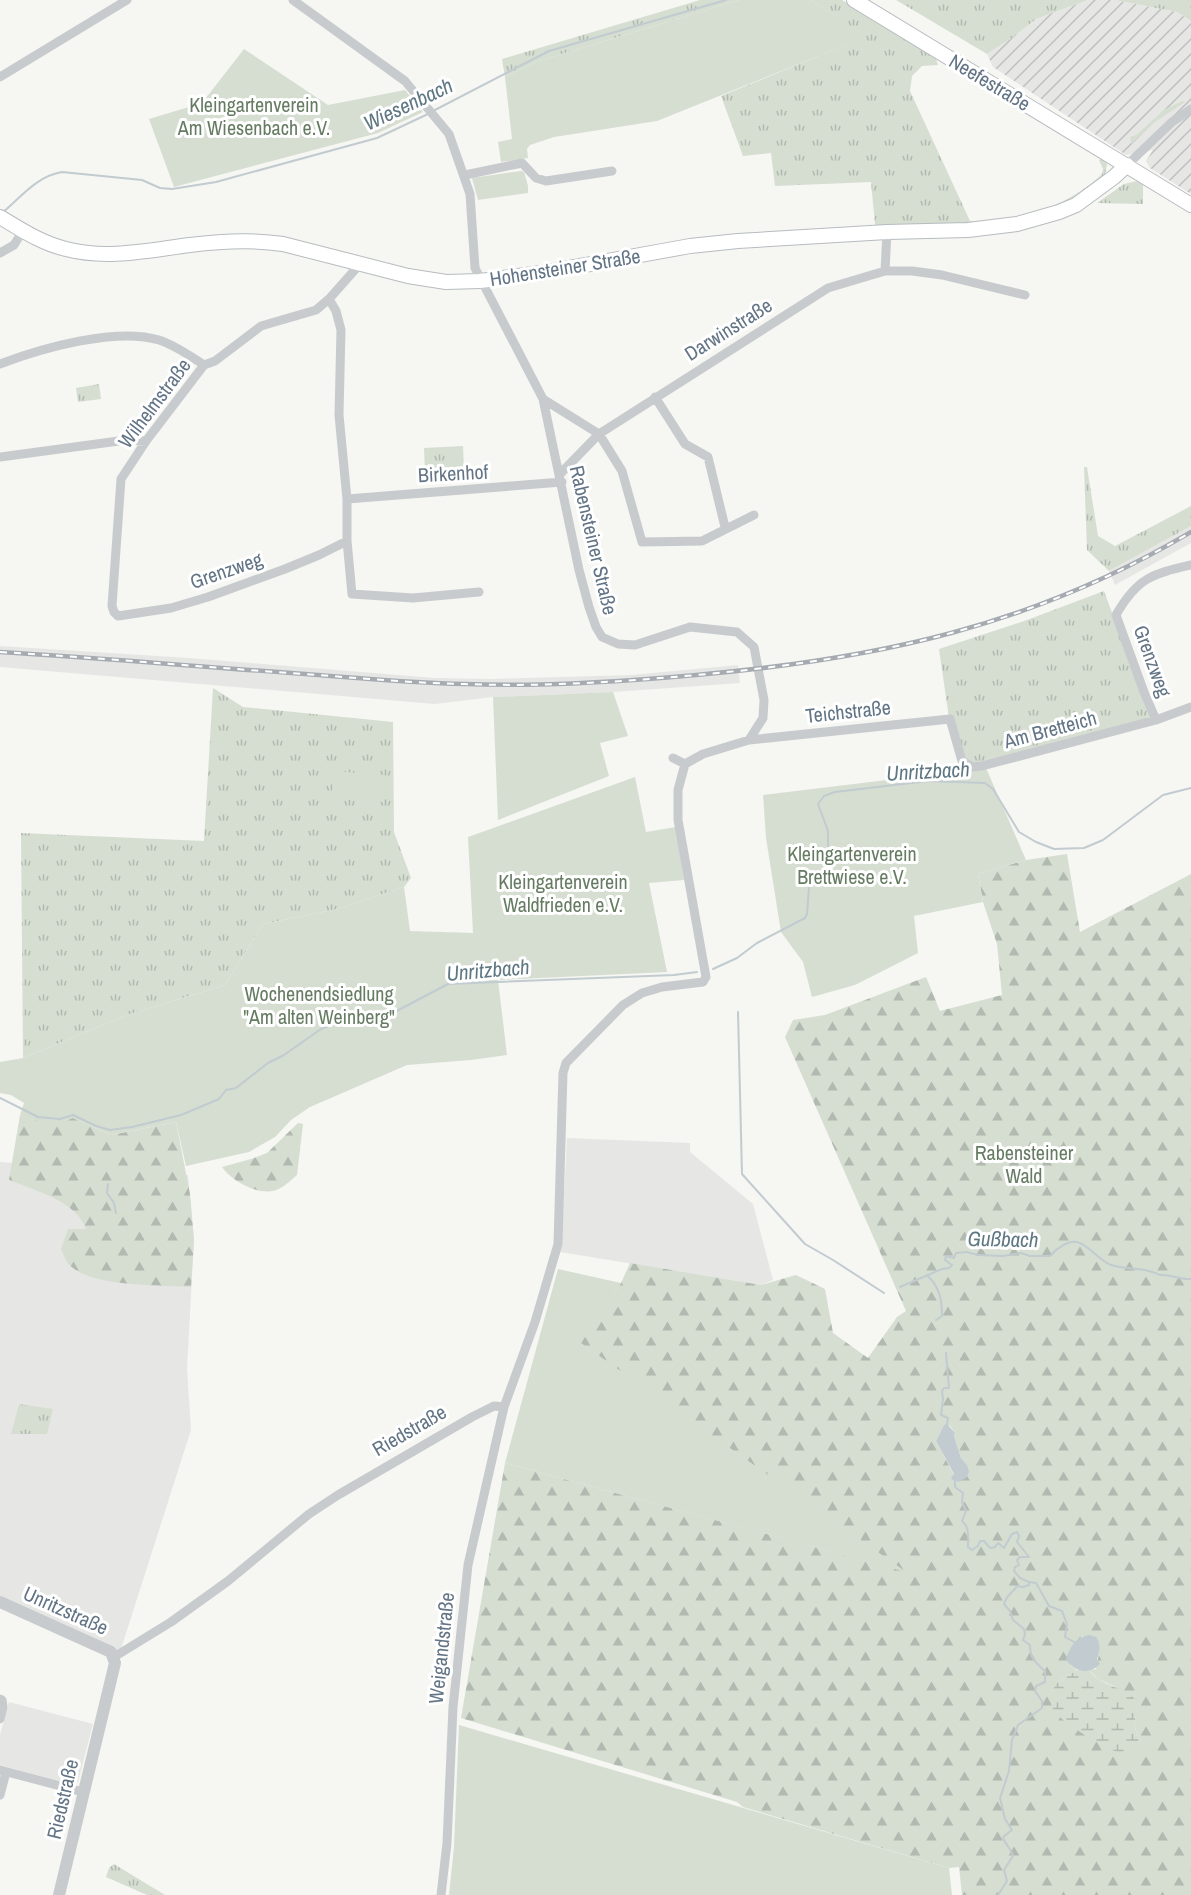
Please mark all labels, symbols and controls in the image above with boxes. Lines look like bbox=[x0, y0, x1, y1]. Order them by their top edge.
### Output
street label: Neefestraße bbox=[944, 47, 1036, 117]
water label: Wiesenbach bbox=[359, 71, 457, 137]
park label: Kleingartenverein Am Wiesenbach e.V. bbox=[177, 91, 330, 141]
street label: Hohensteiner Straße bbox=[488, 242, 642, 292]
street label: Darwinstraße bbox=[679, 291, 777, 367]
street label: Wilhelmstraße bbox=[111, 353, 197, 453]
street label: Birkenhof bbox=[417, 458, 489, 488]
street label: Rabensteiner Straße bbox=[564, 463, 624, 617]
street label: Grenzweg bbox=[186, 545, 266, 595]
street label: Grenzweg bbox=[1128, 621, 1178, 701]
street label: Teichstraße bbox=[804, 693, 892, 729]
street label: Am Bretteich bbox=[1000, 704, 1099, 755]
water label: Unritzbach bbox=[886, 754, 970, 788]
park label: Kleingartenverein Brettwiese e.V. bbox=[787, 840, 917, 890]
park label: Kleingartenverein Waldfrieden e.V. bbox=[498, 868, 628, 918]
water label: Unritzbach bbox=[445, 952, 531, 988]
park label: Wochenendsiedlung "Am alten Weinberg" bbox=[243, 980, 395, 1030]
park label: Rabensteiner Wald bbox=[975, 1139, 1074, 1189]
water label: Gußbach bbox=[967, 1224, 1039, 1254]
street label: Riedstraße bbox=[367, 1398, 451, 1462]
street label: Unritzstraße bbox=[19, 1579, 113, 1641]
street label: Weigandstraße bbox=[422, 1591, 460, 1705]
street label: Riedstraße bbox=[40, 1756, 84, 1842]

